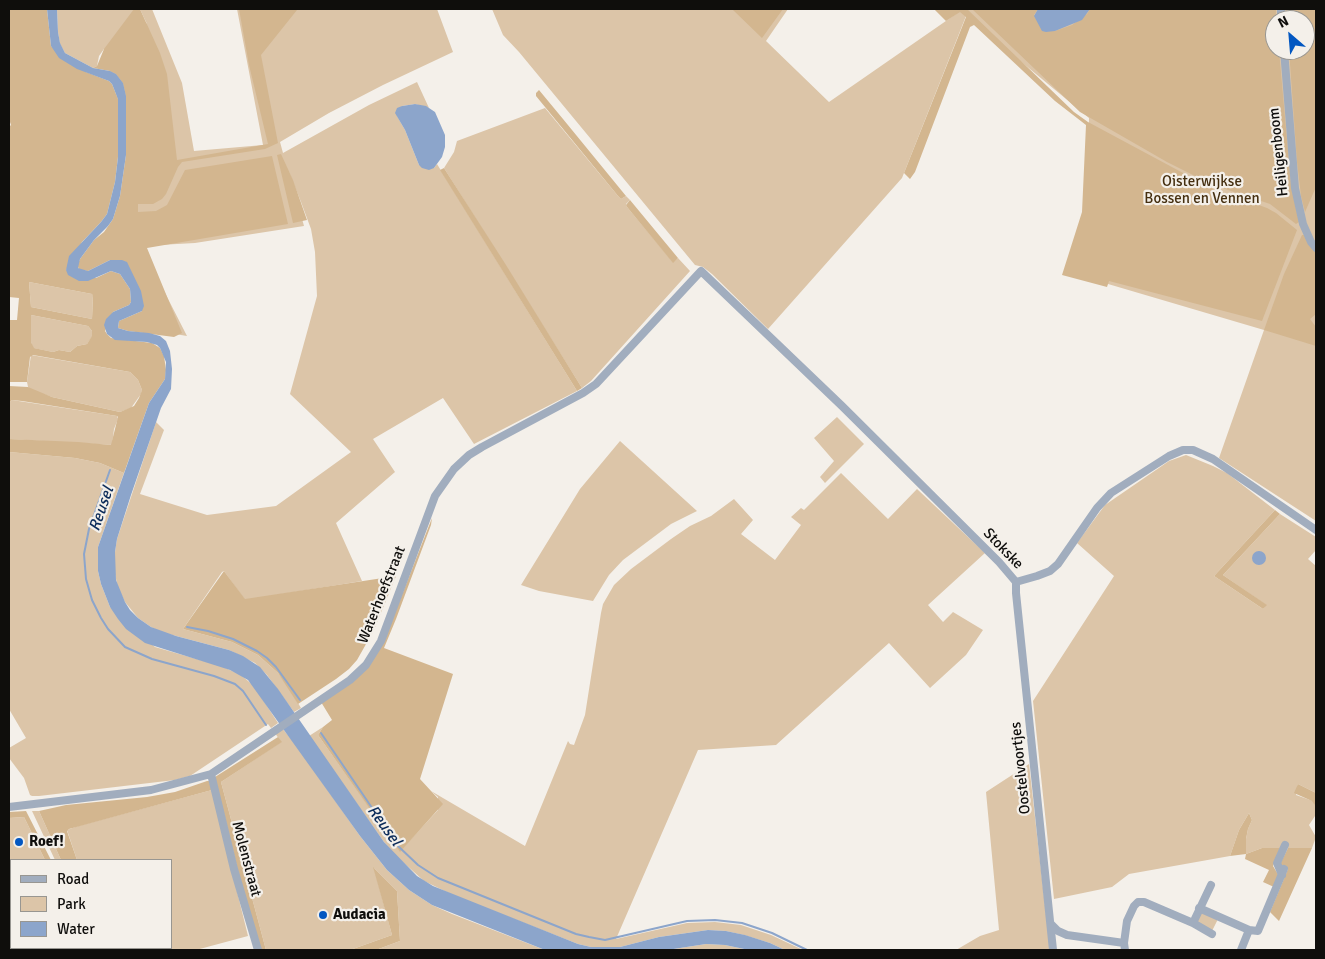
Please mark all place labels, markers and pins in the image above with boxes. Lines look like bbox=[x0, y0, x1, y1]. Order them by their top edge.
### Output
place label: Roef! bbox=[29, 833, 64, 851]
marker: Roef! bbox=[13, 836, 25, 848]
place label: Audacia bbox=[333, 906, 386, 924]
marker: Audacia bbox=[317, 909, 329, 921]

